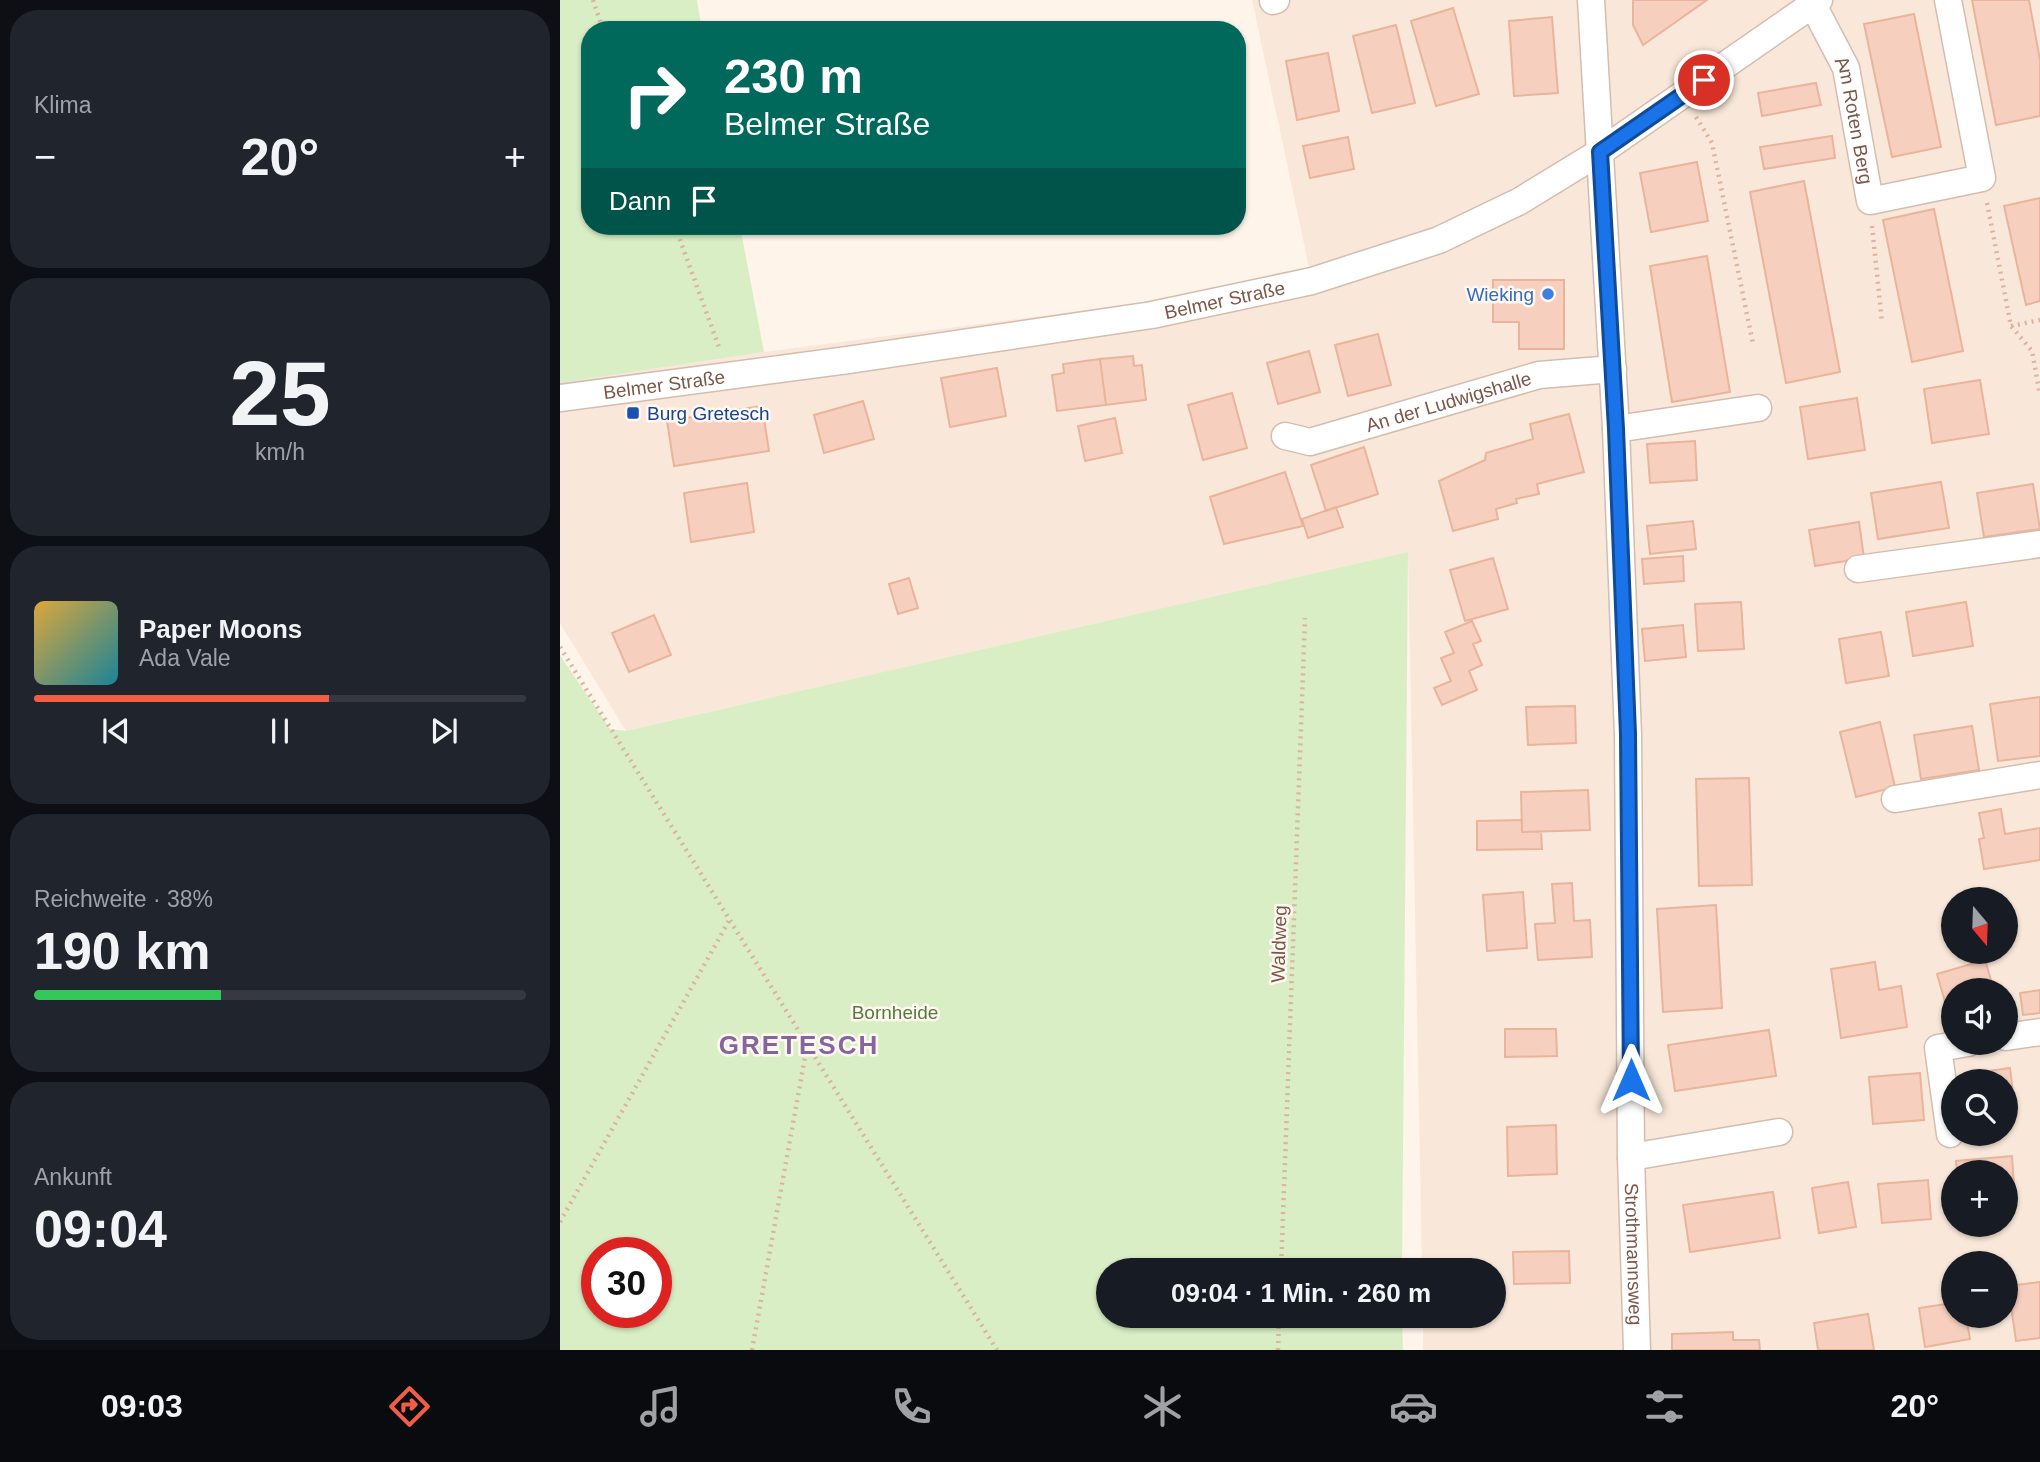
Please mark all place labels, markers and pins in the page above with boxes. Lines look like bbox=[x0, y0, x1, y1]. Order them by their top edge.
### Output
pin bbox=[1674, 50, 1734, 110]
place label: Wieking bbox=[1466, 284, 1534, 305]
marker: Wieking bbox=[1540, 286, 1556, 302]
place label: Burg Gretesch bbox=[647, 403, 770, 424]
marker: Burg Gretesch bbox=[625, 405, 641, 421]

